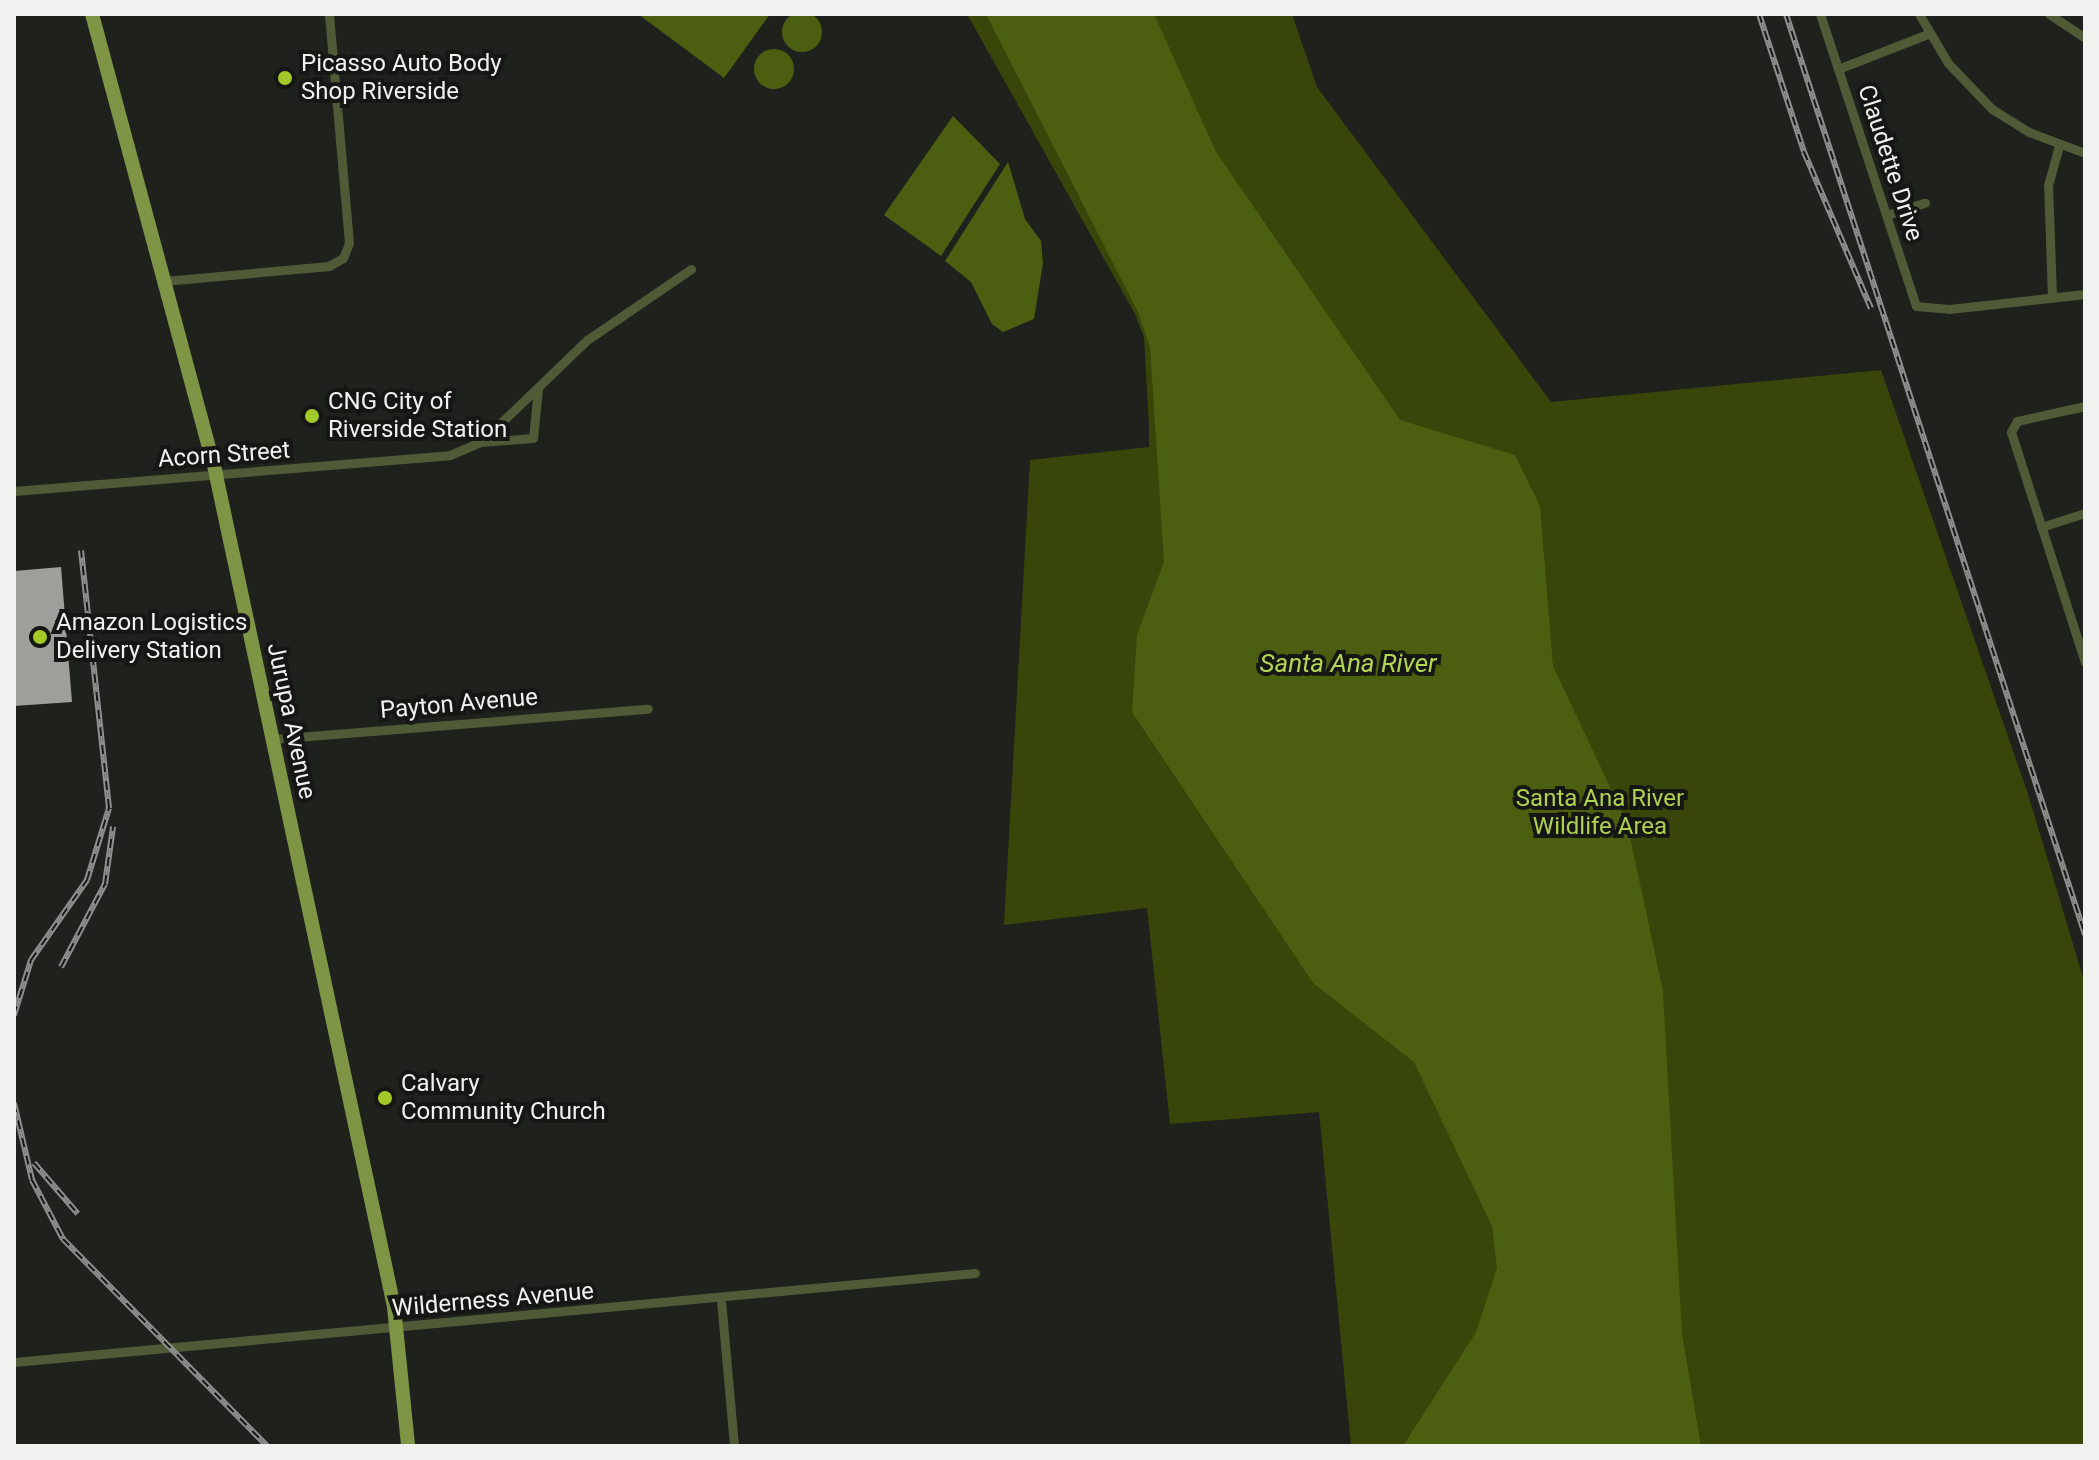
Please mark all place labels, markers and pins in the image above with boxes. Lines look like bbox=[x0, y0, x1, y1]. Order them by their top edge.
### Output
place label: Picasso Auto Body Shop Riverside bbox=[301, 50, 502, 106]
marker: Picasso Auto Body Shop Riverside bbox=[276, 69, 294, 87]
place label: CNG City of Riverside Station bbox=[328, 388, 507, 444]
marker: CNG City of Riverside Station bbox=[303, 407, 321, 425]
place label: Amazon Logistics Delivery Station bbox=[56, 609, 247, 665]
marker: Amazon Logistics Delivery Station bbox=[31, 628, 49, 646]
place label: Calvary Community Church bbox=[401, 1070, 606, 1126]
marker: Calvary Community Church bbox=[376, 1089, 394, 1107]

